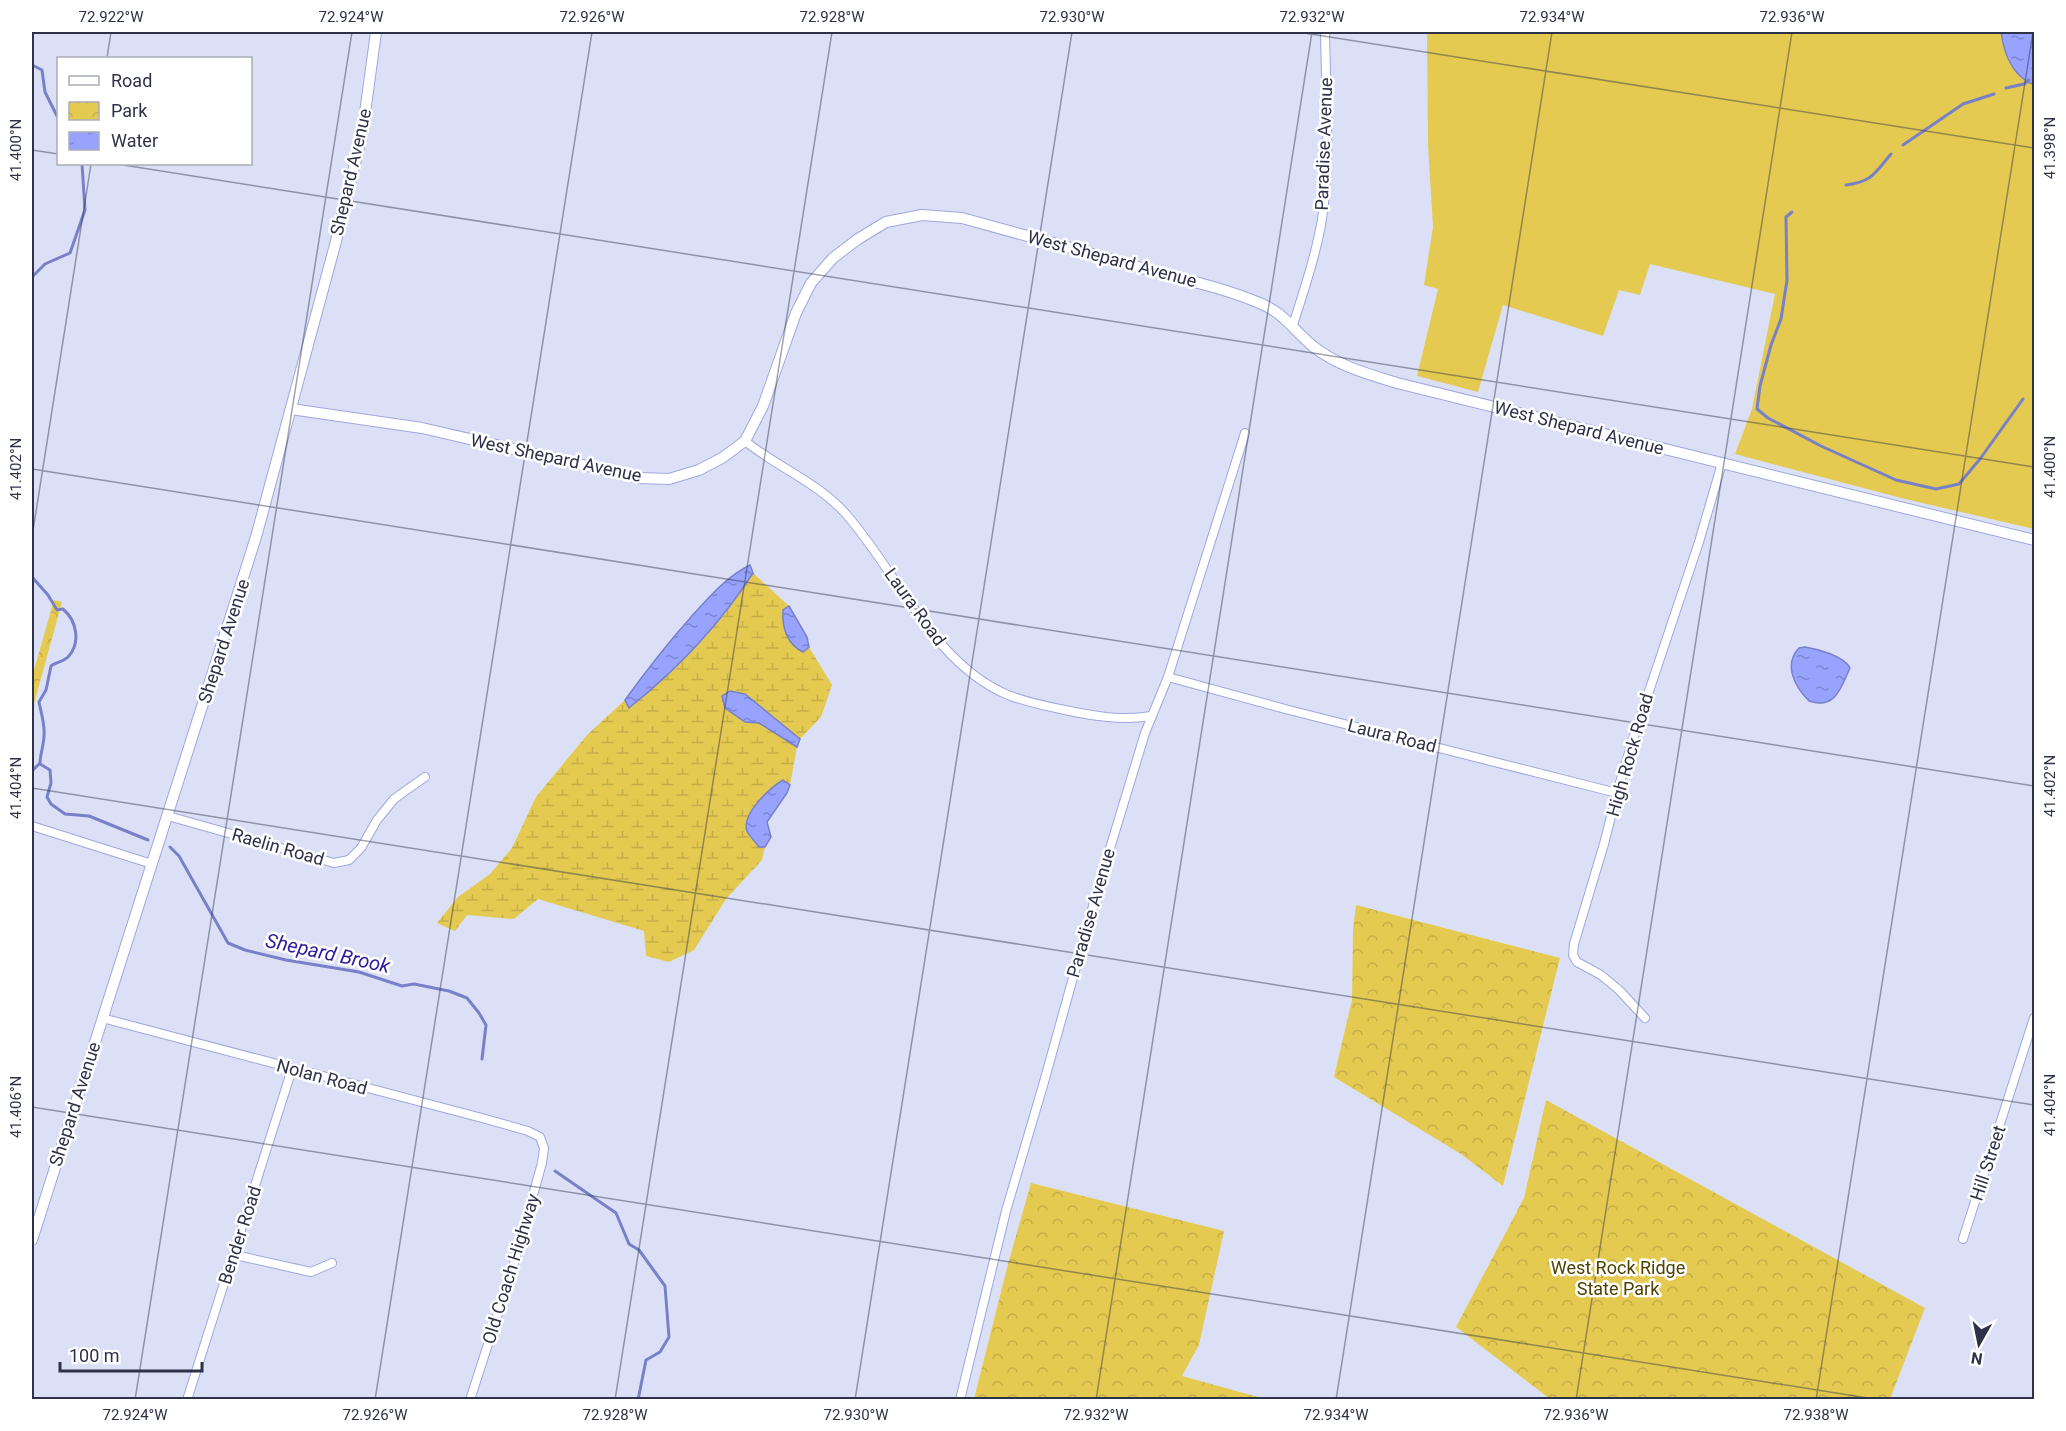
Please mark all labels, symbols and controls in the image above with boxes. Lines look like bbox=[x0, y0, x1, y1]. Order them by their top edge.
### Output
text: 72.922°W bbox=[78, 8, 144, 26]
text: 72.924°W bbox=[318, 8, 384, 26]
text: 72.926°W bbox=[559, 8, 625, 26]
text: 72.928°W bbox=[799, 8, 865, 26]
text: 72.930°W bbox=[1039, 8, 1105, 26]
text: 72.932°W bbox=[1279, 8, 1345, 26]
text: 72.934°W bbox=[1519, 8, 1585, 26]
text: 72.936°W bbox=[1759, 8, 1825, 26]
legend bbox=[57, 57, 252, 165]
text: Road bbox=[111, 70, 152, 91]
street label: Paradise Avenue bbox=[1311, 77, 1336, 211]
text: Park bbox=[111, 100, 148, 121]
street label: Shepard Avenue bbox=[326, 106, 375, 237]
text: 41.398°N bbox=[2041, 117, 2059, 179]
text: 41.400°N bbox=[7, 119, 25, 181]
text: Water bbox=[111, 130, 158, 151]
street label: West Shepard Avenue bbox=[1025, 226, 1199, 291]
street label: West Shepard Avenue bbox=[1492, 396, 1666, 459]
street label: West Shepard Avenue bbox=[469, 429, 644, 486]
text: 41.400°N bbox=[2041, 436, 2059, 498]
text: 41.402°N bbox=[7, 438, 25, 500]
street label: Laura Road bbox=[880, 564, 951, 650]
street label: Shepard Avenue bbox=[194, 576, 254, 706]
street label: High Rock Road bbox=[1602, 691, 1657, 819]
street label: Laura Road bbox=[1346, 714, 1439, 757]
text: 41.402°N bbox=[2041, 755, 2059, 817]
text: 41.404°N bbox=[7, 757, 25, 819]
street label: Raelin Road bbox=[230, 823, 327, 870]
street label: Paradise Avenue bbox=[1062, 846, 1119, 980]
water label: Shepard Brook bbox=[264, 928, 394, 978]
street label: Shepard Avenue bbox=[45, 1039, 105, 1169]
street label: Nolan Road bbox=[275, 1054, 370, 1099]
text: 41.404°N bbox=[2041, 1074, 2059, 1136]
text: 41.406°N bbox=[7, 1076, 25, 1138]
street label: Hill Street bbox=[1965, 1122, 2010, 1203]
street label: Bender Road bbox=[214, 1183, 265, 1287]
street label: Old Coach Highway bbox=[478, 1191, 543, 1346]
park label: West Rock Ridge State Park bbox=[1551, 1257, 1685, 1299]
north arrow bbox=[1949, 1314, 2009, 1374]
scale bar bbox=[60, 1335, 202, 1373]
text: 100 m bbox=[69, 1345, 120, 1366]
text: N bbox=[1970, 1348, 1984, 1369]
text: 72.924°W bbox=[102, 1406, 168, 1424]
text: 72.926°W bbox=[342, 1406, 408, 1424]
text: 72.928°W bbox=[582, 1406, 648, 1424]
text: 72.930°W bbox=[823, 1406, 889, 1424]
text: 72.932°W bbox=[1063, 1406, 1129, 1424]
text: 72.934°W bbox=[1303, 1406, 1369, 1424]
text: 72.936°W bbox=[1543, 1406, 1609, 1424]
text: 72.938°W bbox=[1783, 1406, 1849, 1424]

